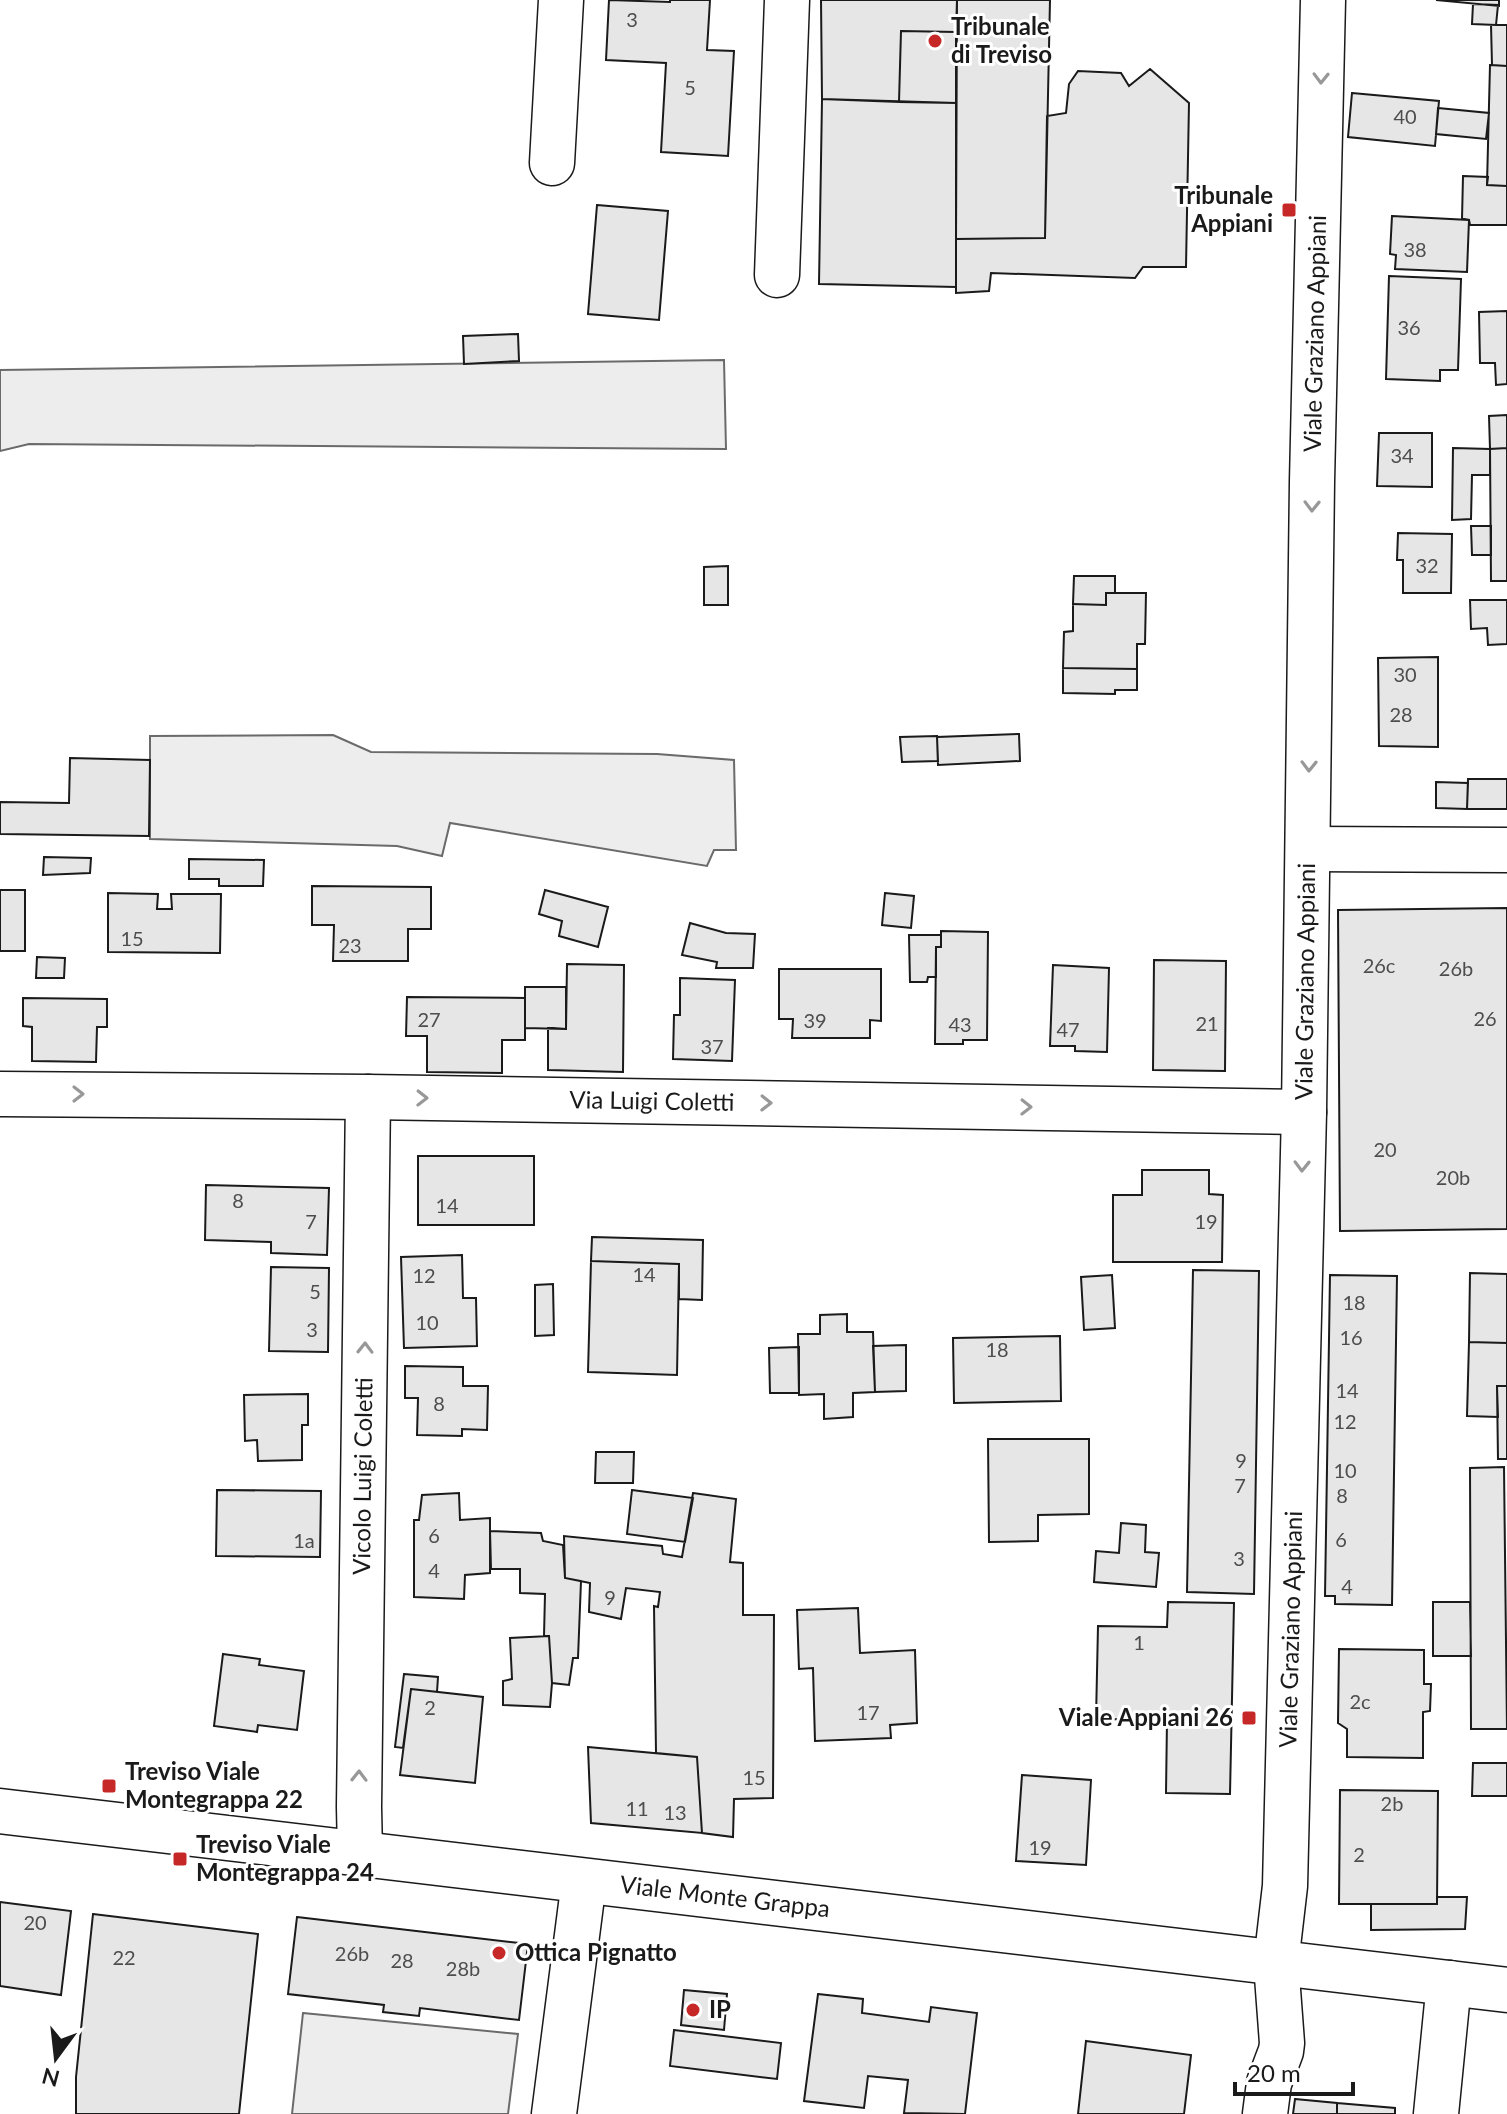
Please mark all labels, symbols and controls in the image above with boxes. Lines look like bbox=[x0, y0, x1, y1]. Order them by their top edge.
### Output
house number: 3 bbox=[626, 7, 638, 31]
place label: Tribunale di Treviso bbox=[951, 11, 1052, 68]
marker: Tribunale di Treviso bbox=[926, 32, 944, 50]
one-way arrow bbox=[1312, 72, 1330, 85]
house number: 5 bbox=[684, 75, 696, 99]
house number: 40 bbox=[1393, 104, 1417, 128]
place label: Tribunale Appiani bbox=[1174, 180, 1273, 237]
marker: Tribunale Appiani bbox=[1280, 201, 1298, 219]
street label: Viale Graziano Appiani bbox=[1297, 215, 1331, 452]
house number: 38 bbox=[1403, 237, 1427, 261]
house number: 36 bbox=[1397, 315, 1421, 339]
house number: 34 bbox=[1390, 443, 1414, 467]
one-way arrow bbox=[1303, 500, 1321, 513]
house number: 32 bbox=[1415, 553, 1439, 577]
house number: 30 bbox=[1393, 662, 1417, 686]
house number: 28 bbox=[1389, 702, 1413, 726]
one-way arrow bbox=[1300, 760, 1318, 773]
street label: Viale Graziano Appiani bbox=[1288, 863, 1320, 1100]
house number: 15 bbox=[120, 926, 144, 950]
house number: 23 bbox=[338, 933, 362, 957]
house number: 26c bbox=[1363, 953, 1396, 977]
house number: 26b bbox=[1439, 956, 1473, 980]
house number: 26 bbox=[1473, 1006, 1497, 1030]
house number: 27 bbox=[417, 1007, 441, 1031]
house number: 39 bbox=[803, 1008, 827, 1032]
house number: 21 bbox=[1195, 1011, 1219, 1035]
house number: 43 bbox=[948, 1012, 972, 1036]
house number: 47 bbox=[1056, 1017, 1080, 1041]
house number: 37 bbox=[700, 1034, 724, 1058]
street label: Via Luigi Coletti bbox=[569, 1084, 735, 1116]
one-way arrow bbox=[72, 1086, 85, 1103]
one-way arrow bbox=[416, 1089, 429, 1107]
one-way arrow bbox=[760, 1094, 773, 1112]
one-way arrow bbox=[1020, 1099, 1033, 1116]
house number: 20 bbox=[1373, 1137, 1397, 1161]
one-way arrow bbox=[1294, 1160, 1311, 1173]
house number: 20b bbox=[1436, 1165, 1470, 1189]
house number: 8 bbox=[232, 1188, 244, 1212]
house number: 14 bbox=[435, 1193, 459, 1217]
house number: 7 bbox=[305, 1209, 317, 1233]
house number: 19 bbox=[1194, 1209, 1218, 1233]
house number: 14 bbox=[632, 1262, 656, 1286]
house number: 12 bbox=[412, 1263, 436, 1287]
house number: 5 bbox=[309, 1279, 321, 1303]
house number: 18 bbox=[1342, 1290, 1366, 1314]
house number: 10 bbox=[415, 1310, 439, 1334]
house number: 3 bbox=[306, 1317, 318, 1341]
house number: 16 bbox=[1339, 1325, 1363, 1349]
house number: 18 bbox=[985, 1337, 1009, 1361]
one-way arrow bbox=[356, 1341, 374, 1354]
street label: Vicolo Luigi Coletti bbox=[346, 1377, 377, 1575]
house number: 14 bbox=[1335, 1378, 1359, 1402]
house number: 8 bbox=[433, 1391, 445, 1415]
house number: 12 bbox=[1333, 1409, 1357, 1433]
house number: 9 bbox=[1235, 1448, 1247, 1472]
house number: 10 bbox=[1333, 1458, 1357, 1482]
house number: 7 bbox=[1234, 1473, 1246, 1497]
house number: 8 bbox=[1336, 1483, 1348, 1507]
street label: Viale Graziano Appiani bbox=[1272, 1510, 1307, 1748]
house number: 6 bbox=[428, 1523, 440, 1547]
house number: 6 bbox=[1335, 1527, 1347, 1551]
house number: 1a bbox=[293, 1528, 315, 1552]
house number: 3 bbox=[1233, 1546, 1245, 1570]
house number: 4 bbox=[428, 1558, 440, 1582]
house number: 4 bbox=[1341, 1574, 1353, 1598]
house number: 9 bbox=[604, 1585, 616, 1609]
house number: 1 bbox=[1133, 1630, 1145, 1654]
house number: 2c bbox=[1349, 1689, 1371, 1713]
house number: 2 bbox=[424, 1695, 436, 1719]
house number: 17 bbox=[856, 1700, 880, 1724]
place label: Viale Appiani 26 bbox=[1058, 1702, 1233, 1731]
marker: Viale Appiani 26 bbox=[1240, 1709, 1258, 1727]
place label: Treviso Viale Montegrappa 22 bbox=[125, 1756, 303, 1813]
house number: 15 bbox=[742, 1765, 766, 1789]
one-way arrow bbox=[350, 1769, 368, 1782]
marker: Treviso Viale Montegrappa 22 bbox=[100, 1777, 118, 1795]
house number: 2b bbox=[1381, 1791, 1403, 1815]
house number: 11 bbox=[625, 1796, 649, 1820]
house number: 13 bbox=[663, 1800, 687, 1824]
place label: Treviso Viale Montegrappa 24 bbox=[196, 1829, 374, 1886]
house number: 19 bbox=[1028, 1835, 1052, 1859]
house number: 2 bbox=[1353, 1842, 1365, 1866]
marker: Treviso Viale Montegrappa 24 bbox=[171, 1850, 189, 1868]
street label: Viale Monte Grappa bbox=[618, 1869, 832, 1922]
house number: 20 bbox=[23, 1910, 47, 1934]
place label: Ottica Pignatto bbox=[515, 1937, 677, 1966]
house number: 26b bbox=[335, 1941, 369, 1965]
marker: Ottica Pignatto bbox=[490, 1944, 508, 1962]
house number: 22 bbox=[112, 1945, 136, 1969]
house number: 28 bbox=[390, 1948, 414, 1972]
house number: 28b bbox=[446, 1956, 480, 1980]
place label: IP bbox=[709, 1994, 731, 2023]
marker: IP bbox=[684, 2001, 702, 2019]
north arrow bbox=[16, 2018, 96, 2098]
scale bar bbox=[1235, 2046, 1353, 2096]
text: 20 m bbox=[1247, 2058, 1301, 2087]
text: N bbox=[39, 2063, 62, 2093]

